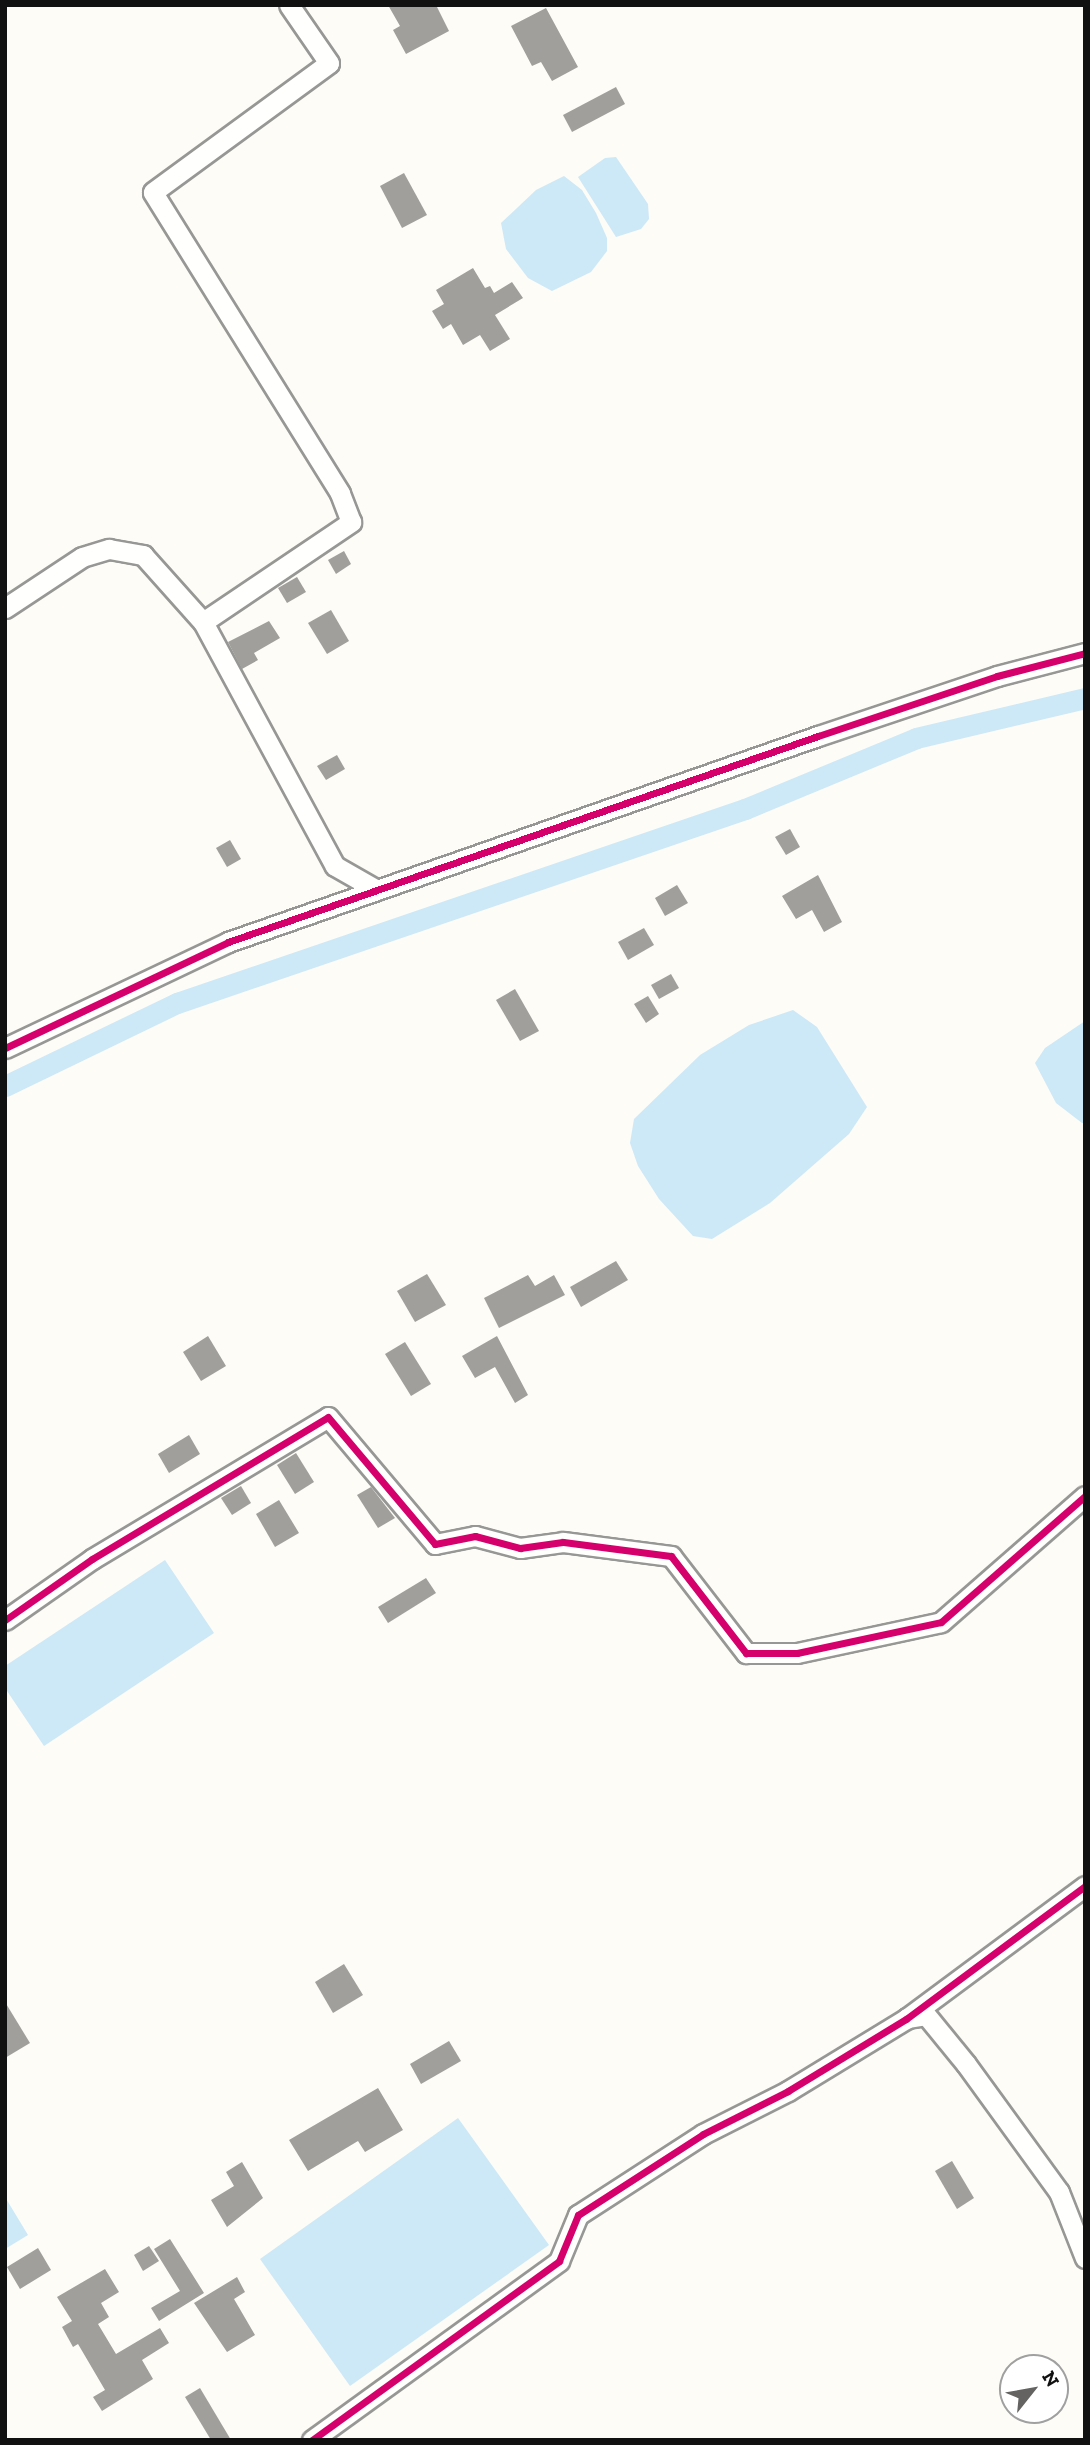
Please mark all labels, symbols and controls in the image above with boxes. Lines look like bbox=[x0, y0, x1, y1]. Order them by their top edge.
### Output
north arrow bbox=[999, 2354, 1069, 2424]
text: N bbox=[1037, 2367, 1064, 2391]

